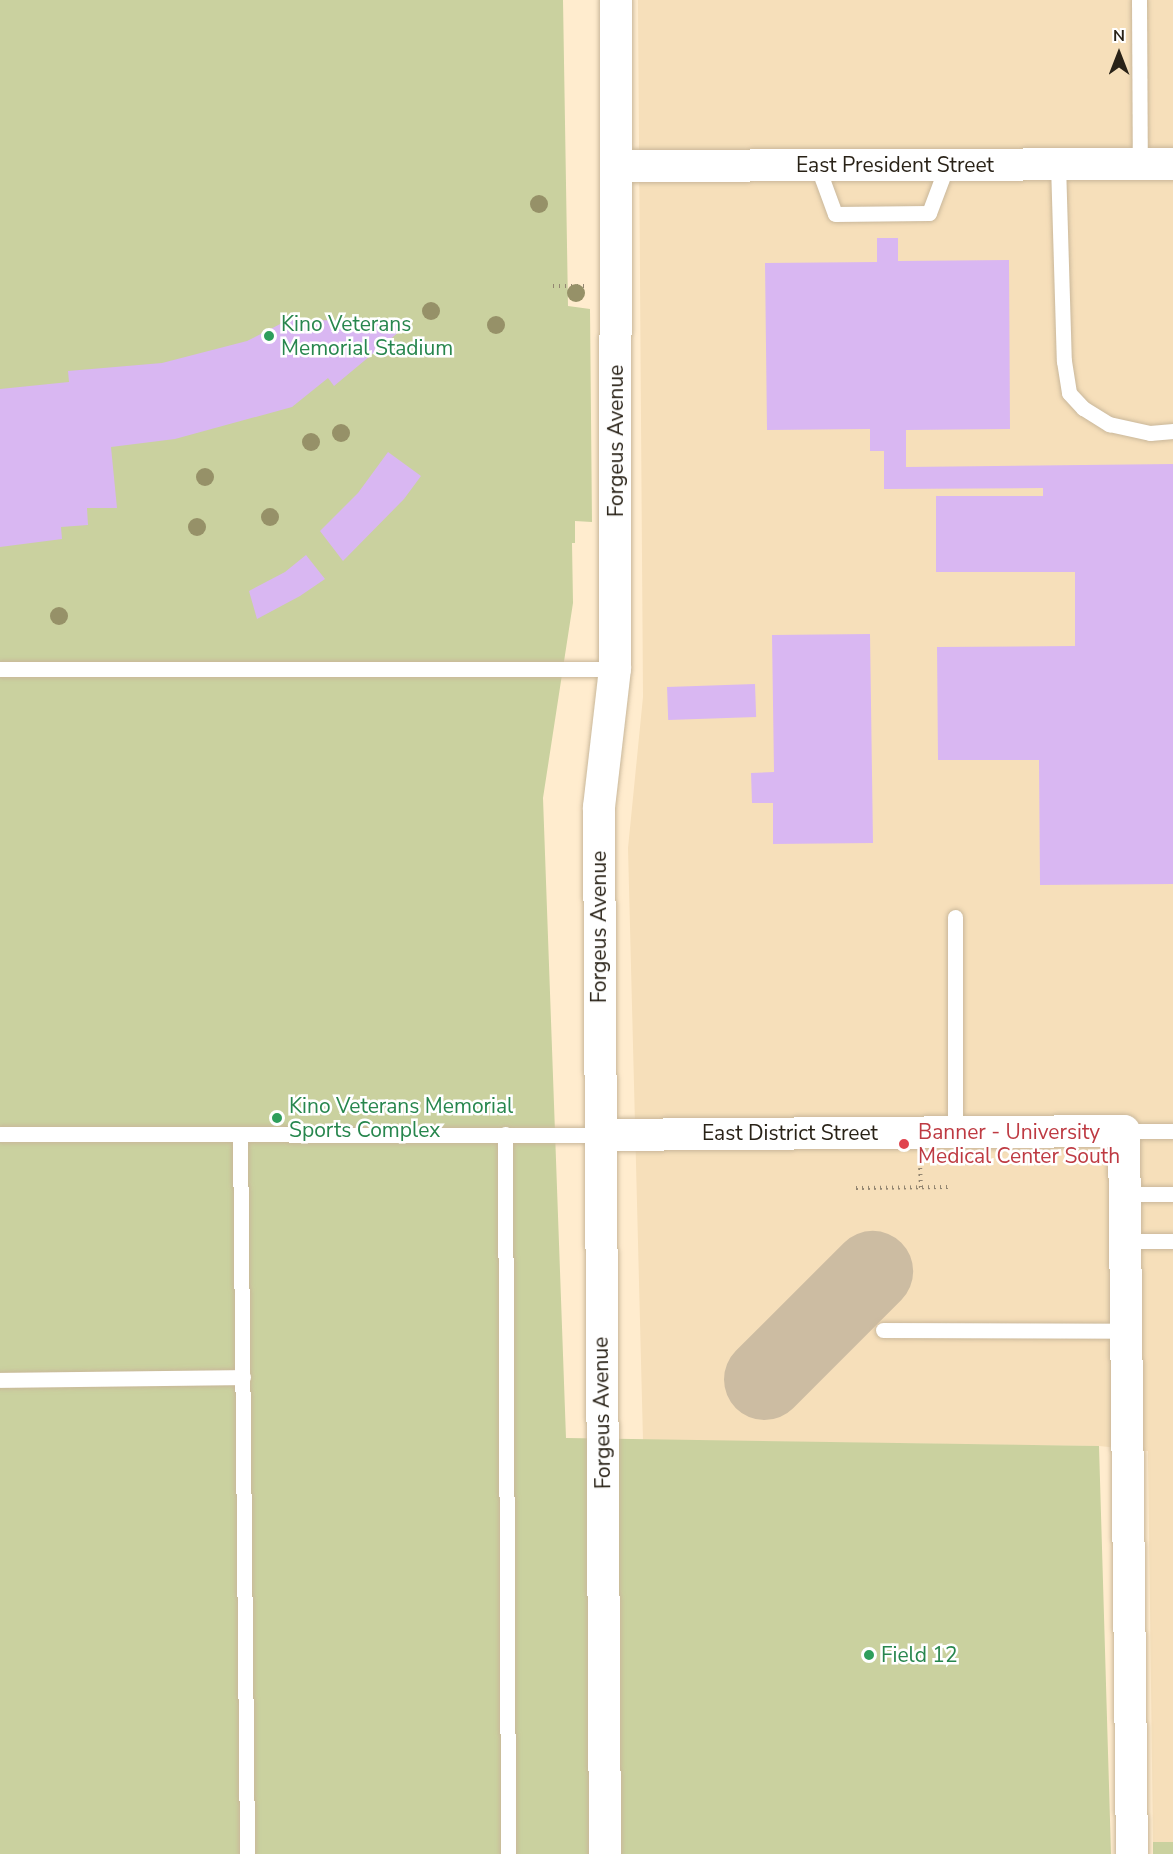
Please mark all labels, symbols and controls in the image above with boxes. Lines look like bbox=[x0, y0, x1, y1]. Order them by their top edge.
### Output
north arrow bbox=[1089, 24, 1149, 84]
text: N bbox=[1113, 25, 1125, 47]
street label: East President Street bbox=[796, 152, 994, 178]
place label: Kino Veterans Memorial Stadium bbox=[281, 311, 453, 361]
marker: Kino Veterans Memorial Stadium bbox=[262, 329, 276, 343]
street label: Forgeus Avenue bbox=[603, 365, 629, 517]
street label: Forgeus Avenue bbox=[586, 851, 612, 1003]
place label: Kino Veterans Memorial Sports Complex bbox=[289, 1093, 513, 1143]
marker: Kino Veterans Memorial Sports Complex bbox=[270, 1111, 284, 1125]
place label: Banner - University Medical Center South bbox=[918, 1119, 1120, 1169]
street label: East District Street bbox=[702, 1120, 878, 1146]
marker: Banner - University Medical Center South bbox=[895, 1135, 913, 1153]
street label: Forgeus Avenue bbox=[588, 1337, 616, 1489]
place label: Field 12 bbox=[881, 1642, 958, 1668]
marker: Field 12 bbox=[862, 1648, 876, 1662]

